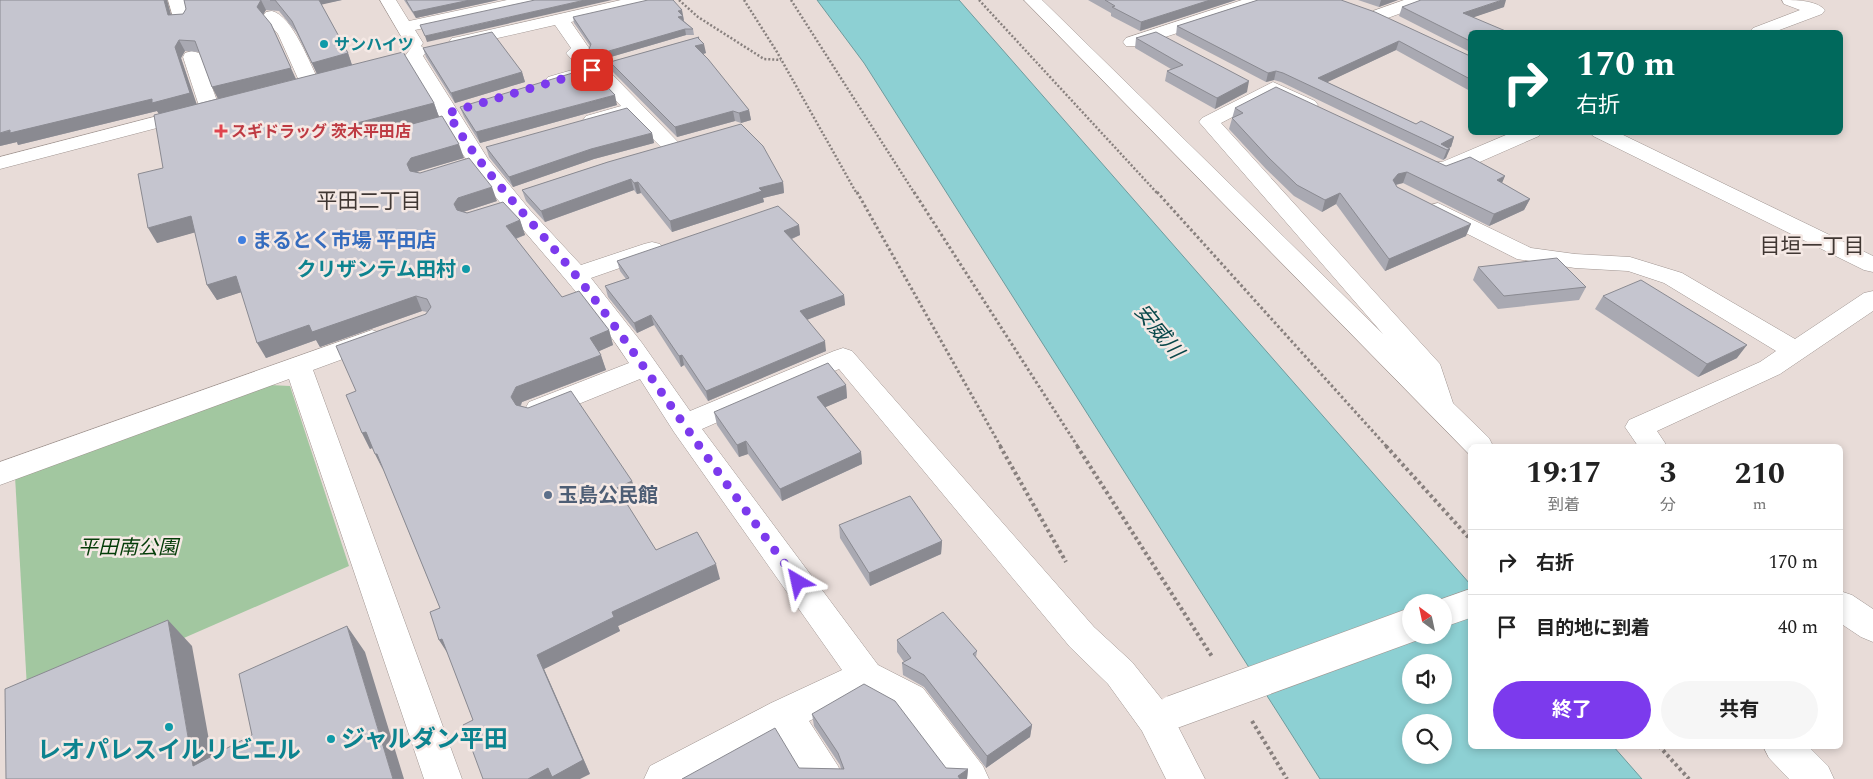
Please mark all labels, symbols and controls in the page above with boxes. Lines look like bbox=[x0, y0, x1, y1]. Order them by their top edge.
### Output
place label: サンハイツ bbox=[334, 33, 414, 57]
marker: サンハイツ bbox=[318, 38, 330, 50]
text: 170 m bbox=[1576, 38, 1675, 91]
pin bbox=[571, 49, 613, 91]
icon: right bbox=[1493, 50, 1558, 115]
icon: arrive bbox=[578, 56, 606, 84]
text: 右折 bbox=[1576, 89, 1620, 122]
place label: スギドラッグ 茨木平田店 bbox=[231, 120, 411, 144]
marker: スギドラッグ 茨木平田店 bbox=[215, 125, 227, 137]
district label: 平田二丁目 bbox=[317, 186, 422, 218]
place label: まるとく市場 平田店 bbox=[252, 226, 436, 256]
district label: 目垣一丁目 bbox=[1760, 231, 1865, 263]
marker: まるとく市場 平田店 bbox=[236, 234, 248, 246]
place label: クリザンテム田村 bbox=[297, 255, 456, 285]
marker: クリザンテム田村 bbox=[460, 263, 472, 275]
water label: 安威川 bbox=[1126, 297, 1192, 368]
text: 19:17 bbox=[1526, 450, 1601, 496]
text: 3 bbox=[1660, 450, 1676, 496]
text: 210 bbox=[1734, 451, 1785, 497]
place label: 玉島公民館 bbox=[558, 481, 658, 511]
marker: 玉島公民館 bbox=[542, 489, 554, 501]
text: m bbox=[1753, 492, 1767, 516]
text: 到着 bbox=[1548, 493, 1580, 517]
text: 分 bbox=[1660, 493, 1676, 517]
park label: 平田南公園 bbox=[78, 533, 181, 563]
icon: right bbox=[1493, 548, 1521, 576]
text: 170 m bbox=[1768, 548, 1818, 577]
text: 右折 bbox=[1536, 549, 1574, 578]
position arrow bbox=[771, 555, 823, 607]
north arrow bbox=[1402, 594, 1452, 644]
map controls bbox=[1402, 594, 1452, 764]
icon: arrive bbox=[1493, 613, 1521, 641]
text: 40 m bbox=[1778, 613, 1818, 642]
text: 目的地に到着 bbox=[1536, 614, 1650, 643]
button: sound bbox=[1402, 654, 1452, 704]
button: 終了 bbox=[1493, 681, 1651, 739]
button: 共有 bbox=[1661, 681, 1818, 739]
button: search bbox=[1402, 714, 1452, 764]
marker: レオパレスイルリビエル bbox=[163, 721, 175, 733]
place label: ジャルダン平田 bbox=[341, 722, 508, 758]
place label: レオパレスイルリビエル bbox=[37, 733, 301, 769]
marker: ジャルダン平田 bbox=[325, 733, 337, 745]

